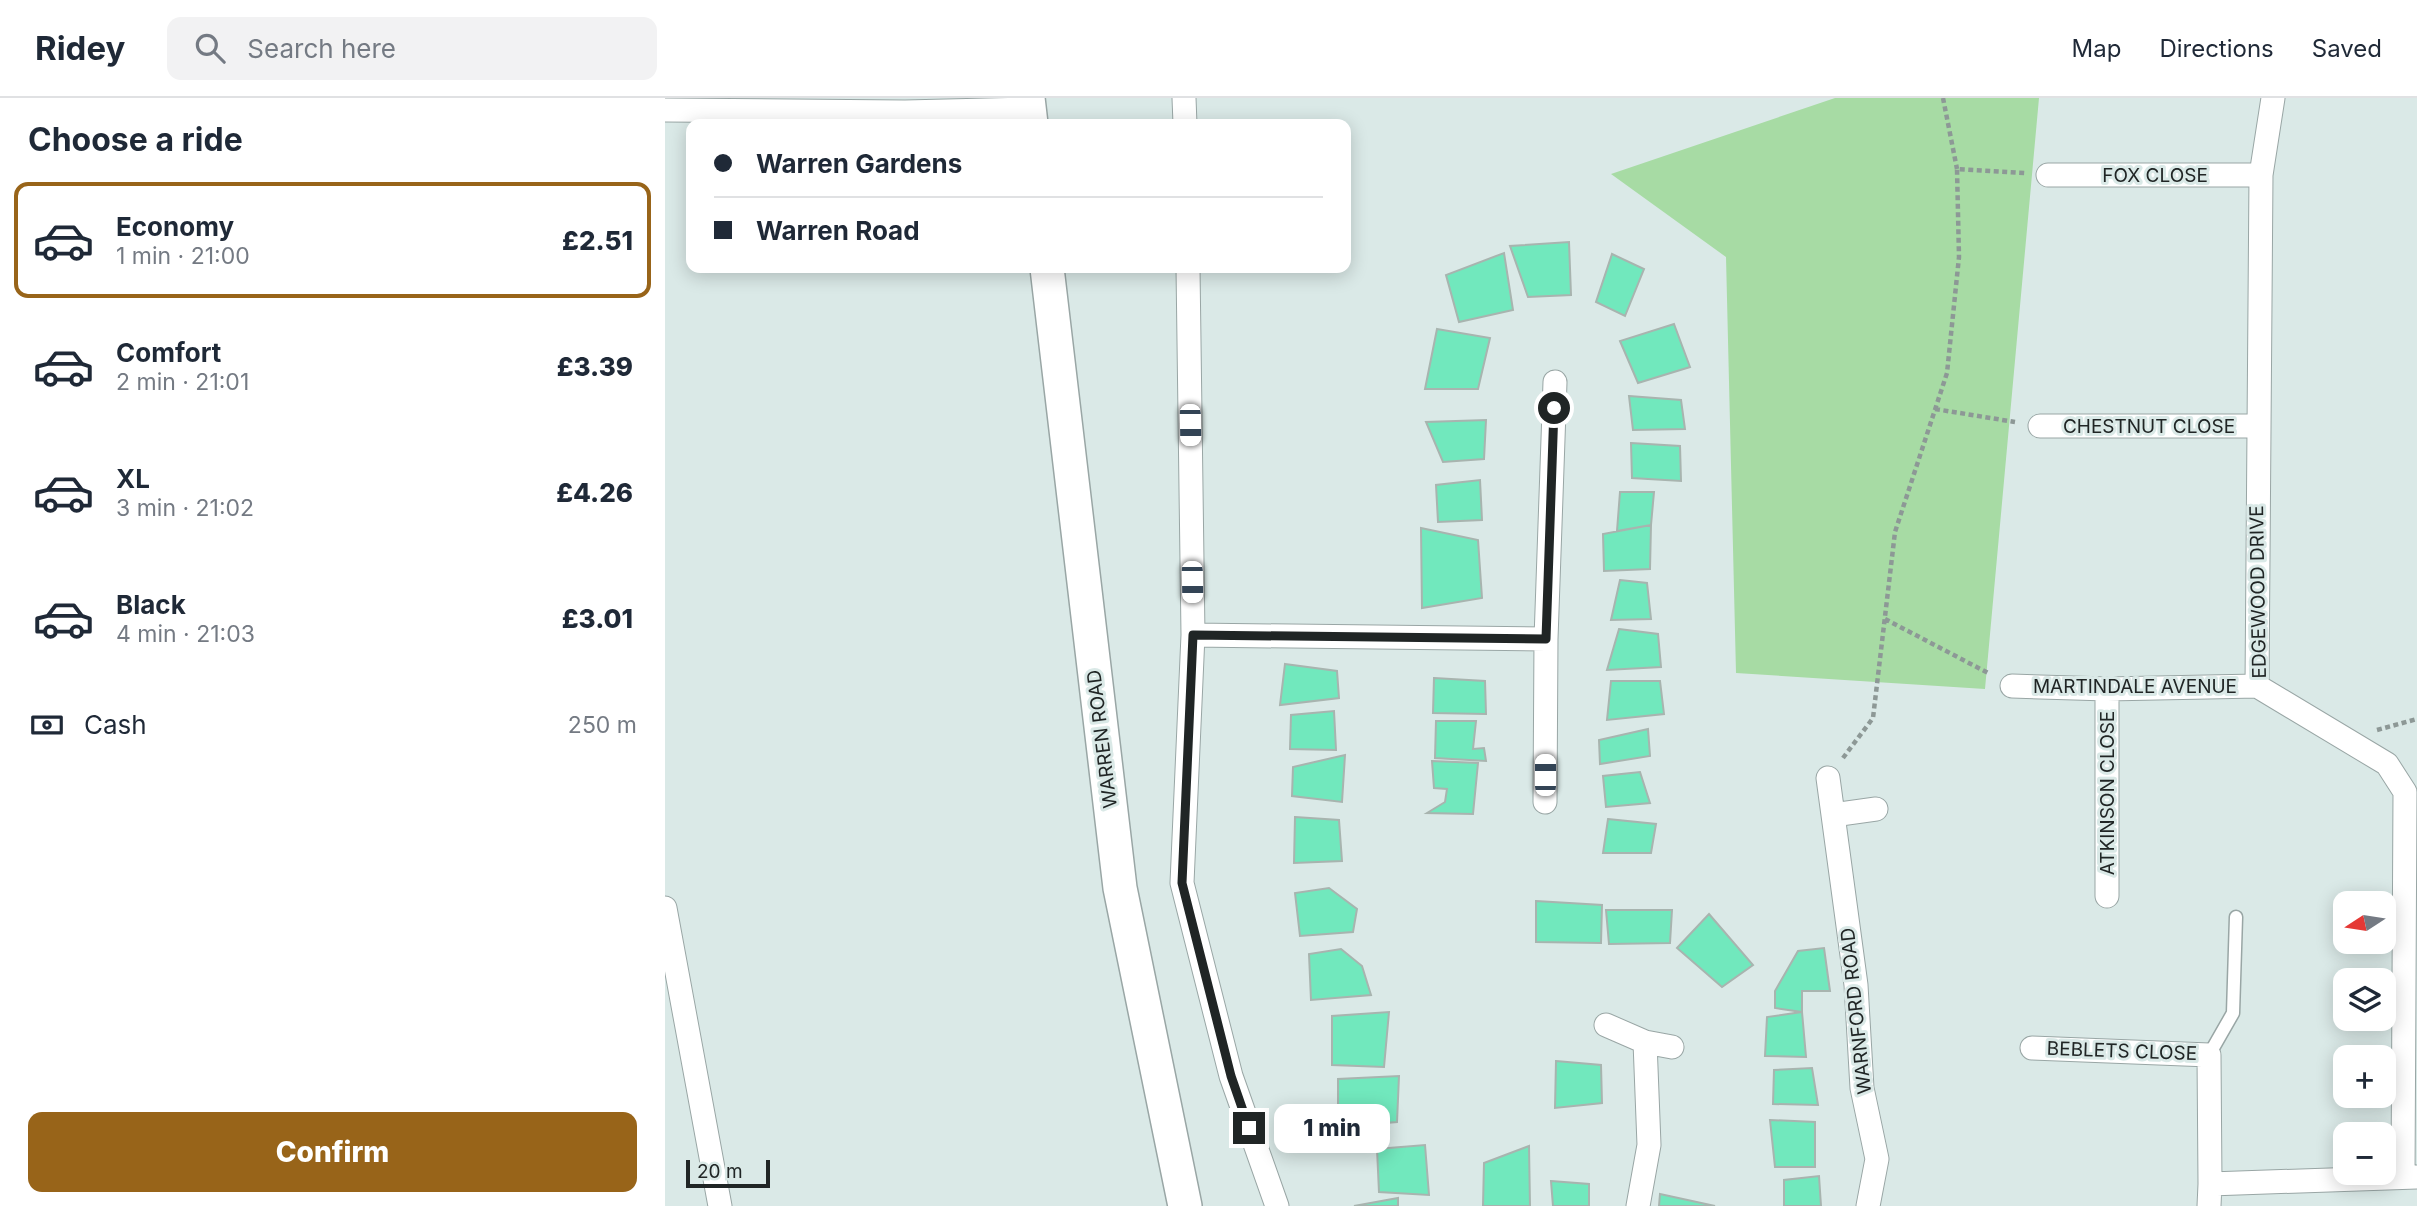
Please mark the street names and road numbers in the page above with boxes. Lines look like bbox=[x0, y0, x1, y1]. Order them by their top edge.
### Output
street label: FOX CLOSE bbox=[2102, 164, 2208, 187]
street label: CHESTNUT CLOSE bbox=[2063, 415, 2235, 438]
street label: EDGEWOOD DRIVE bbox=[2245, 505, 2271, 679]
street label: WARREN ROAD bbox=[1082, 669, 1122, 809]
street label: MARTINDALE AVENUE bbox=[2033, 675, 2237, 698]
street label: ATKINSON CLOSE bbox=[2096, 711, 2119, 875]
street label: WARNFORD ROAD bbox=[1836, 927, 1876, 1095]
street label: BEBLETS CLOSE bbox=[2046, 1037, 2198, 1065]

